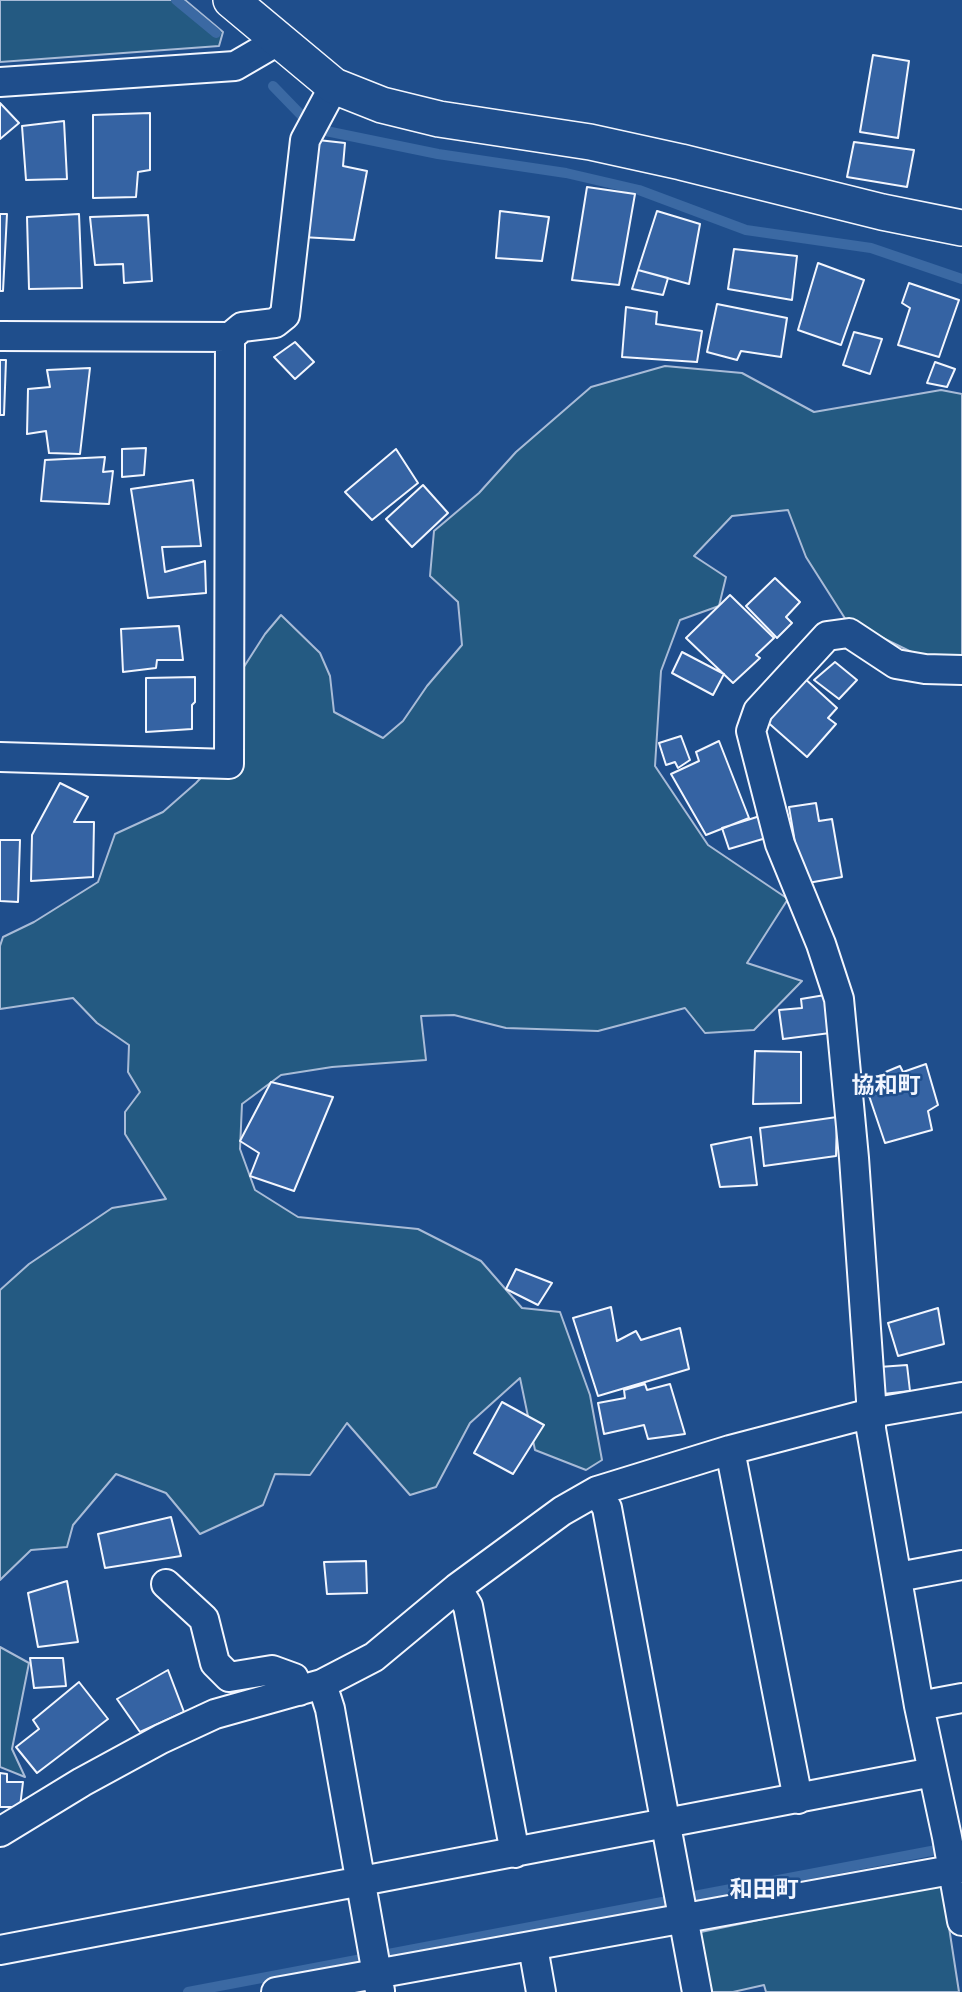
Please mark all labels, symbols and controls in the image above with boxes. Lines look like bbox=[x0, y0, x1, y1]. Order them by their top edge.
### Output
district label: 協和町 bbox=[852, 1071, 920, 1099]
district label: 和田町 bbox=[730, 1875, 798, 1903]

